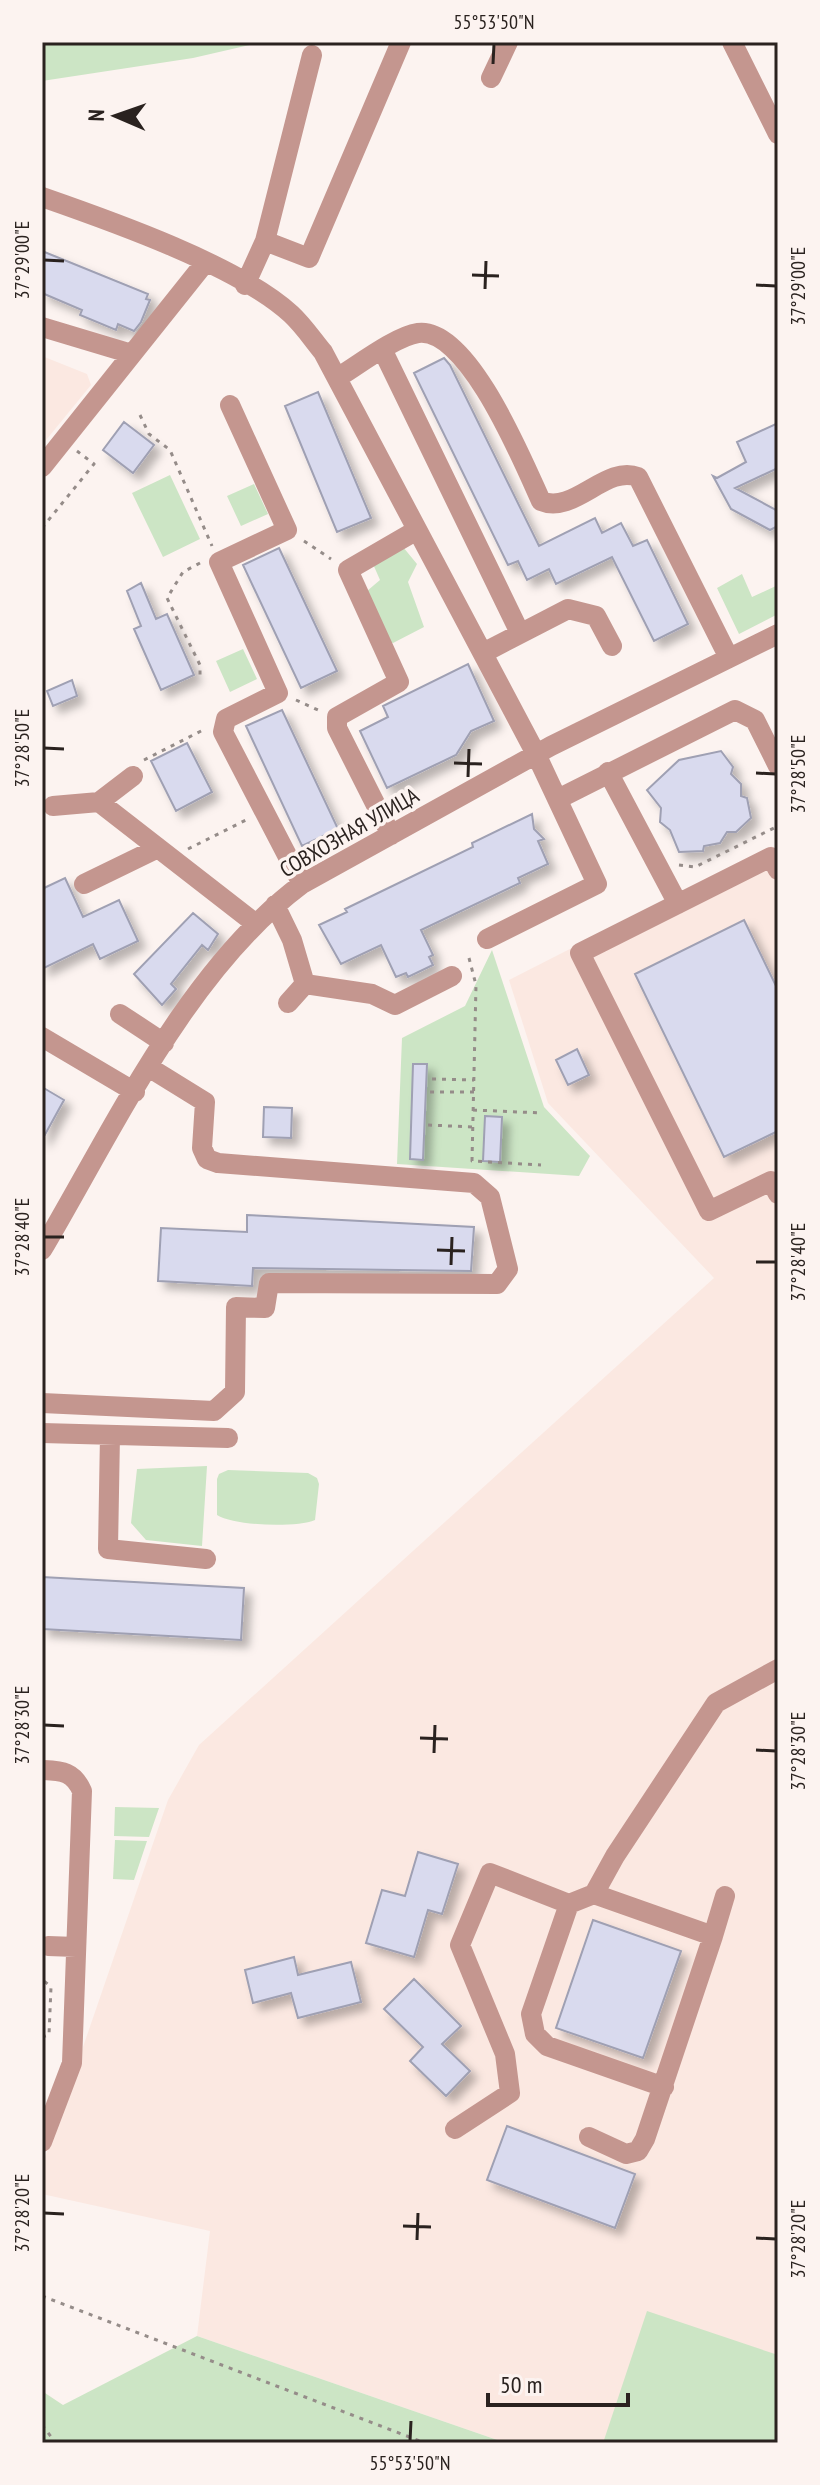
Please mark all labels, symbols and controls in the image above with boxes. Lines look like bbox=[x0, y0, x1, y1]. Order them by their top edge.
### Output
text: 55°53'50"N bbox=[454, 9, 534, 35]
north arrow bbox=[76, 76, 156, 156]
text: N bbox=[82, 109, 110, 122]
text: 37°29'00"E bbox=[9, 221, 35, 299]
text: 37°29'00"E bbox=[785, 247, 811, 325]
text: 37°28'50"E bbox=[9, 709, 35, 787]
text: 37°28'50"E bbox=[785, 735, 811, 813]
street label: СОВХОЗНАЯ УЛИЦА bbox=[274, 781, 424, 883]
text: 37°28'40"E bbox=[9, 1198, 35, 1276]
text: 37°28'40"E bbox=[785, 1223, 811, 1301]
text: 37°28'30"E bbox=[9, 1686, 35, 1764]
text: 37°28'30"E bbox=[785, 1712, 811, 1790]
text: 37°28'20"E bbox=[9, 2174, 35, 2252]
text: 37°28'20"E bbox=[785, 2200, 811, 2278]
scale bar bbox=[488, 2357, 628, 2407]
text: 50 m bbox=[500, 2369, 542, 2400]
text: 55°53'50"N bbox=[370, 2450, 450, 2476]

